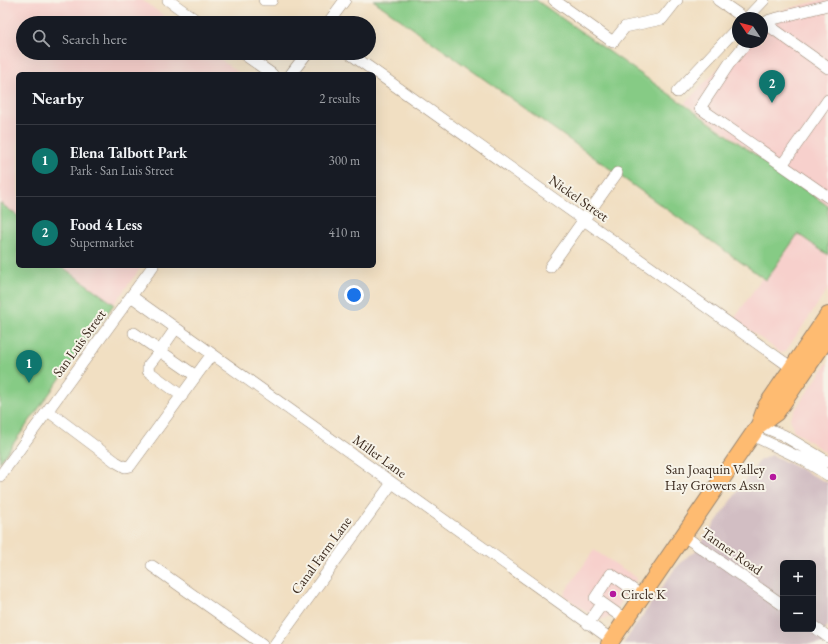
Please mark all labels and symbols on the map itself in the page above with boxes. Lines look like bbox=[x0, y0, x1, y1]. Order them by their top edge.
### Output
north arrow bbox=[732, 12, 768, 48]
pin: 2 bbox=[759, 70, 785, 103]
street label: Nickel Street bbox=[546, 171, 613, 226]
your location bbox=[344, 285, 364, 305]
street label: San Luis Street bbox=[48, 305, 110, 380]
pin: 1 bbox=[16, 350, 42, 383]
street label: Miller Lane bbox=[349, 430, 411, 482]
place label: San Joaquin Valley Hay Growers Assn bbox=[665, 460, 766, 494]
marker: San Joaquin Valley Hay Growers Assn bbox=[768, 472, 778, 482]
street label: Canal Farm Lane bbox=[287, 512, 356, 597]
street label: Tanner Road bbox=[698, 523, 767, 579]
place label: Circle K bbox=[621, 585, 666, 603]
marker: Circle K bbox=[608, 589, 618, 599]

